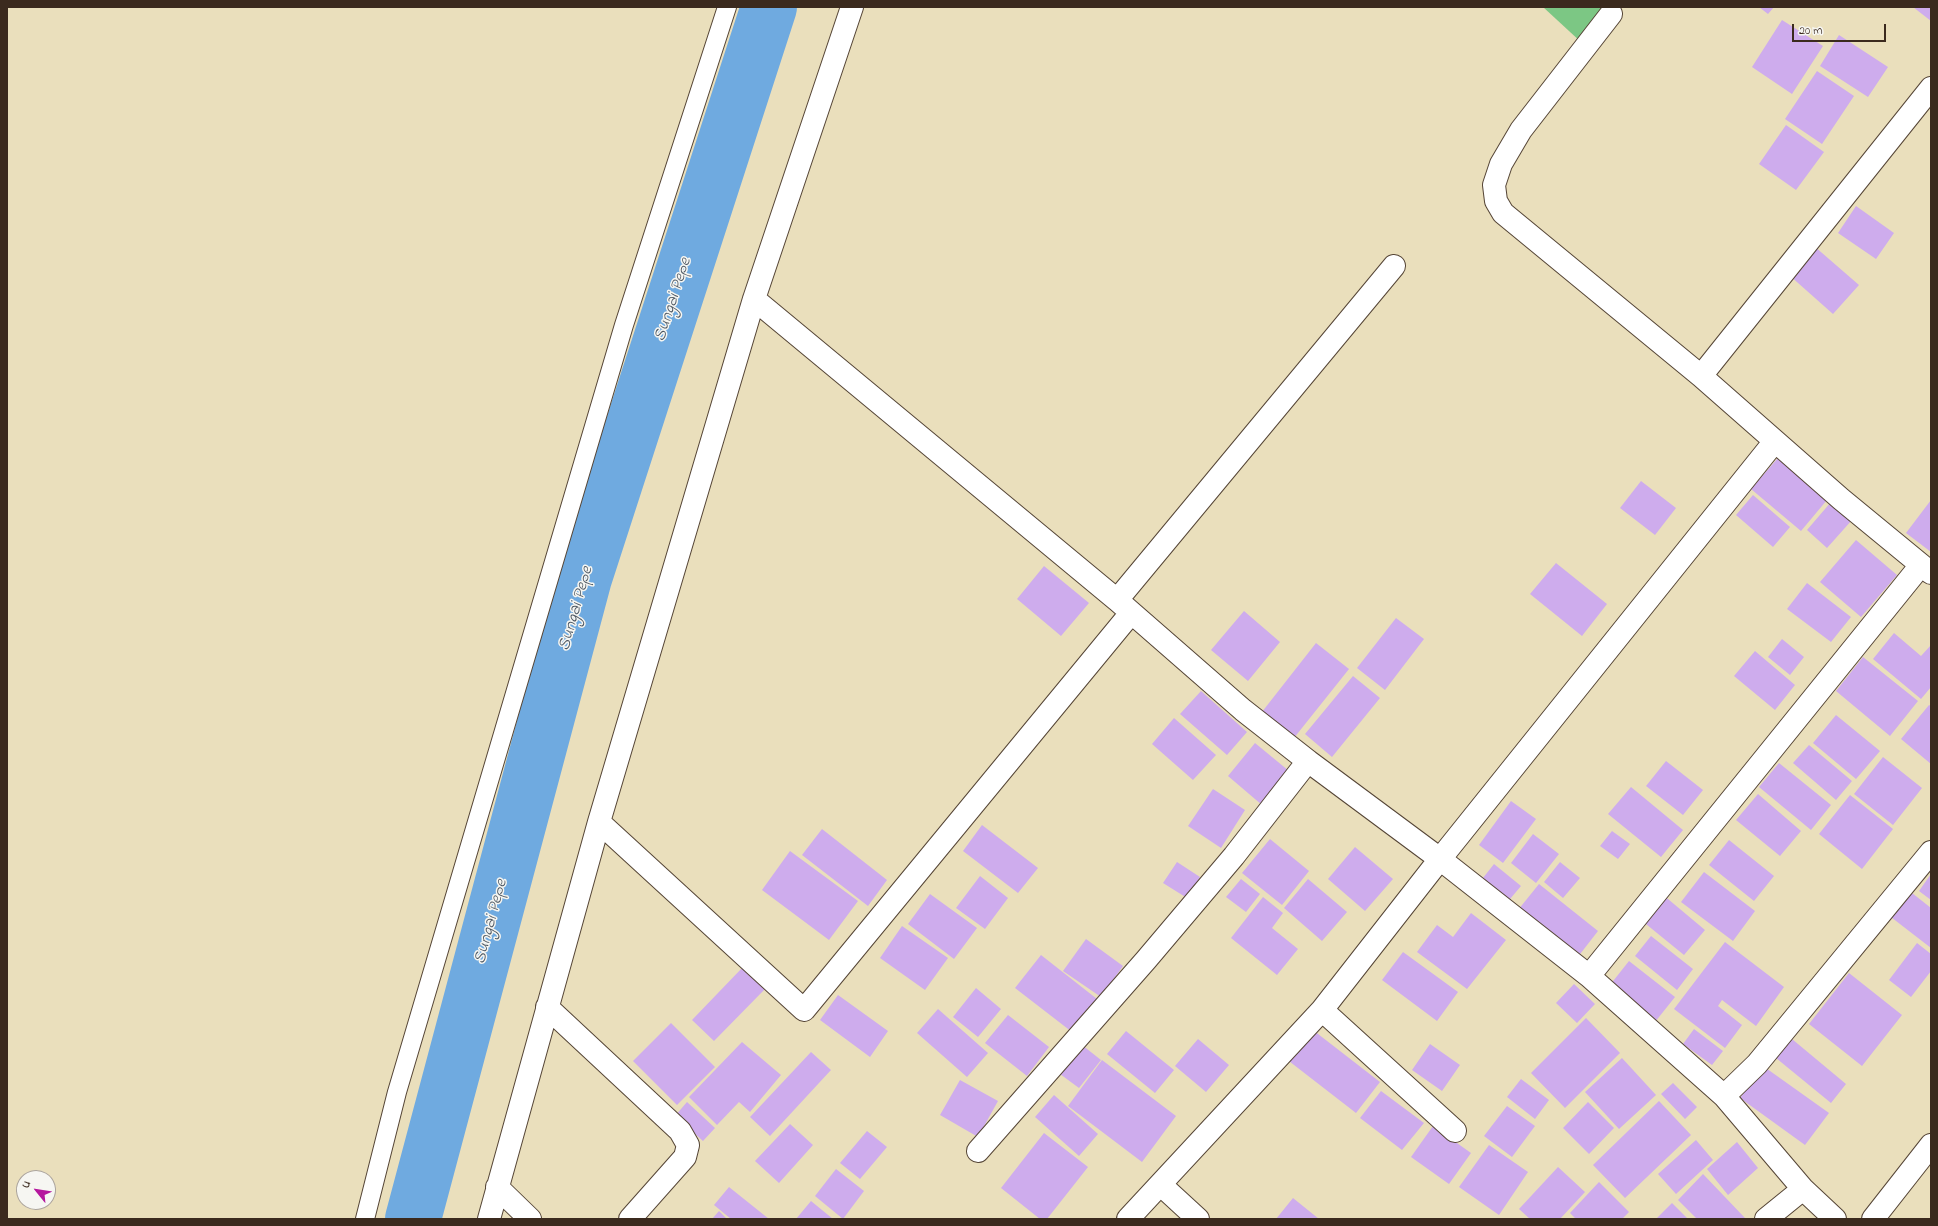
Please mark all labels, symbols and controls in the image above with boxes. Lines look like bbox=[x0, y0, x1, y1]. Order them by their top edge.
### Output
scale bar bbox=[1794, 16, 1888, 42]
text: 20 m bbox=[1799, 22, 1822, 40]
water label: Sungai Pepe bbox=[651, 256, 697, 344]
water label: Sungai Pepe bbox=[555, 565, 599, 653]
water label: Sungai Pepe bbox=[471, 878, 513, 966]
north arrow bbox=[16, 1170, 56, 1210]
text: U bbox=[18, 1177, 35, 1192]

